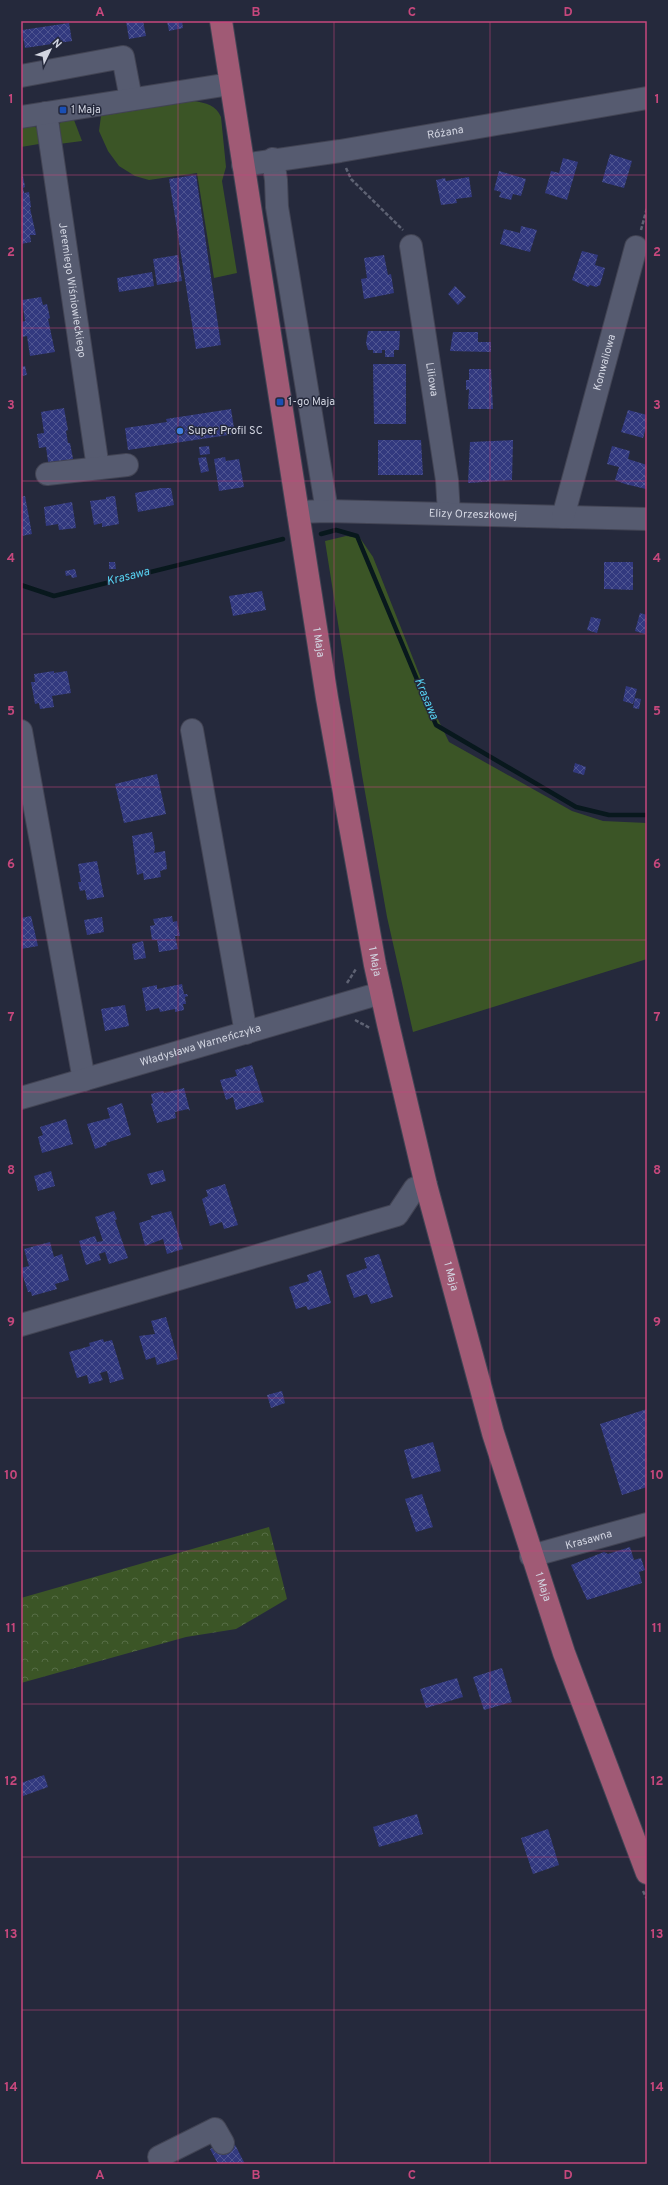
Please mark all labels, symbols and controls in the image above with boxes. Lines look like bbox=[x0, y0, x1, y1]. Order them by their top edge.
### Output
text: A bbox=[95, 5, 105, 21]
text: B bbox=[252, 5, 261, 21]
text: C bbox=[408, 5, 416, 21]
text: D bbox=[563, 5, 573, 21]
north arrow bbox=[30, 30, 70, 70]
text: N bbox=[49, 36, 64, 52]
text: 1 bbox=[8, 92, 14, 108]
text: 1 bbox=[654, 92, 660, 108]
place label: 1 Maja bbox=[71, 103, 101, 117]
marker: 1 Maja bbox=[58, 105, 68, 115]
street label: Różana bbox=[426, 123, 465, 143]
street label: Jeremiego Wiśniowieckiego bbox=[55, 222, 89, 359]
text: 2 bbox=[7, 245, 15, 261]
text: 2 bbox=[653, 245, 661, 261]
street label: Konwaliowa bbox=[590, 333, 619, 392]
street label: Liliowa bbox=[422, 361, 441, 398]
place label: 1-go Maja bbox=[288, 395, 335, 409]
marker: 1-go Maja bbox=[275, 397, 285, 407]
text: 3 bbox=[7, 398, 15, 414]
text: 3 bbox=[653, 398, 661, 414]
place label: Super Profil SC bbox=[188, 424, 263, 438]
marker: Super Profil SC bbox=[175, 426, 185, 436]
street label: Elizy Orzeszkowej bbox=[429, 507, 517, 523]
text: 4 bbox=[7, 551, 15, 567]
text: 4 bbox=[653, 551, 661, 567]
water label: Krasawa bbox=[105, 564, 152, 590]
street label: 1 Maja bbox=[309, 627, 328, 659]
water label: Krasawa bbox=[410, 676, 442, 723]
text: 5 bbox=[7, 704, 15, 720]
text: 5 bbox=[653, 704, 661, 720]
text: 6 bbox=[7, 857, 15, 873]
text: 6 bbox=[653, 857, 661, 873]
street label: 1 Maja bbox=[365, 946, 384, 978]
text: 7 bbox=[8, 1010, 15, 1026]
text: 7 bbox=[654, 1010, 661, 1026]
street label: Władysława Warneńczyka bbox=[138, 1021, 263, 1070]
text: 8 bbox=[7, 1163, 15, 1179]
text: 8 bbox=[653, 1163, 661, 1179]
street label: 1 Maja bbox=[440, 1260, 461, 1293]
text: 9 bbox=[7, 1315, 15, 1331]
text: 9 bbox=[653, 1315, 661, 1331]
text: 10 bbox=[4, 1468, 18, 1484]
text: 10 bbox=[650, 1468, 664, 1484]
street label: Krasawna bbox=[564, 1527, 614, 1553]
street label: 1 Maja bbox=[531, 1571, 554, 1604]
text: 11 bbox=[6, 1621, 16, 1637]
text: 11 bbox=[652, 1621, 662, 1637]
text: 12 bbox=[4, 1774, 18, 1790]
text: 12 bbox=[650, 1774, 664, 1790]
text: 13 bbox=[5, 1927, 18, 1943]
text: 13 bbox=[651, 1927, 664, 1943]
text: 14 bbox=[4, 2080, 18, 2096]
text: 14 bbox=[650, 2080, 664, 2096]
text: A bbox=[95, 2168, 105, 2184]
text: B bbox=[252, 2168, 261, 2184]
text: C bbox=[408, 2168, 416, 2184]
text: D bbox=[563, 2168, 573, 2184]

